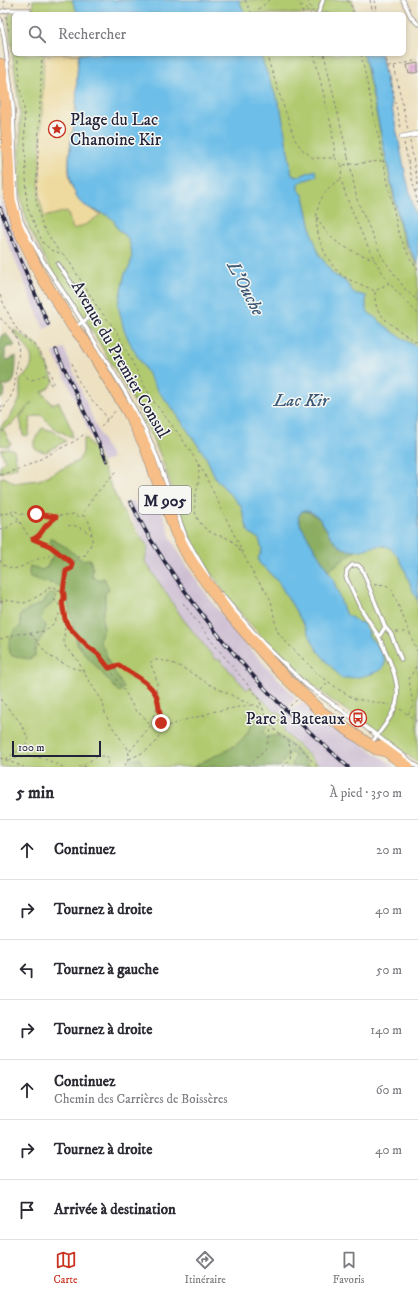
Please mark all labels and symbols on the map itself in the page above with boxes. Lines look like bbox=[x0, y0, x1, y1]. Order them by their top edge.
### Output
place label: Plage du Lac Chanoine Kir bbox=[70, 109, 162, 151]
place icon: Plage du Lac Chanoine Kir bbox=[47, 119, 67, 139]
water label: L'Ouche bbox=[221, 256, 269, 320]
street label: Avenue du Premier Consul bbox=[66, 277, 174, 442]
water label: Lac Kir bbox=[273, 390, 330, 412]
road number: M 905 bbox=[139, 486, 191, 514]
route start bbox=[27, 505, 45, 523]
place label: Parc à Bateaux bbox=[246, 708, 346, 730]
bus stop icon: Parc à Bateaux bbox=[348, 708, 368, 728]
route end bbox=[152, 714, 170, 732]
scale bar bbox=[12, 739, 101, 758]

